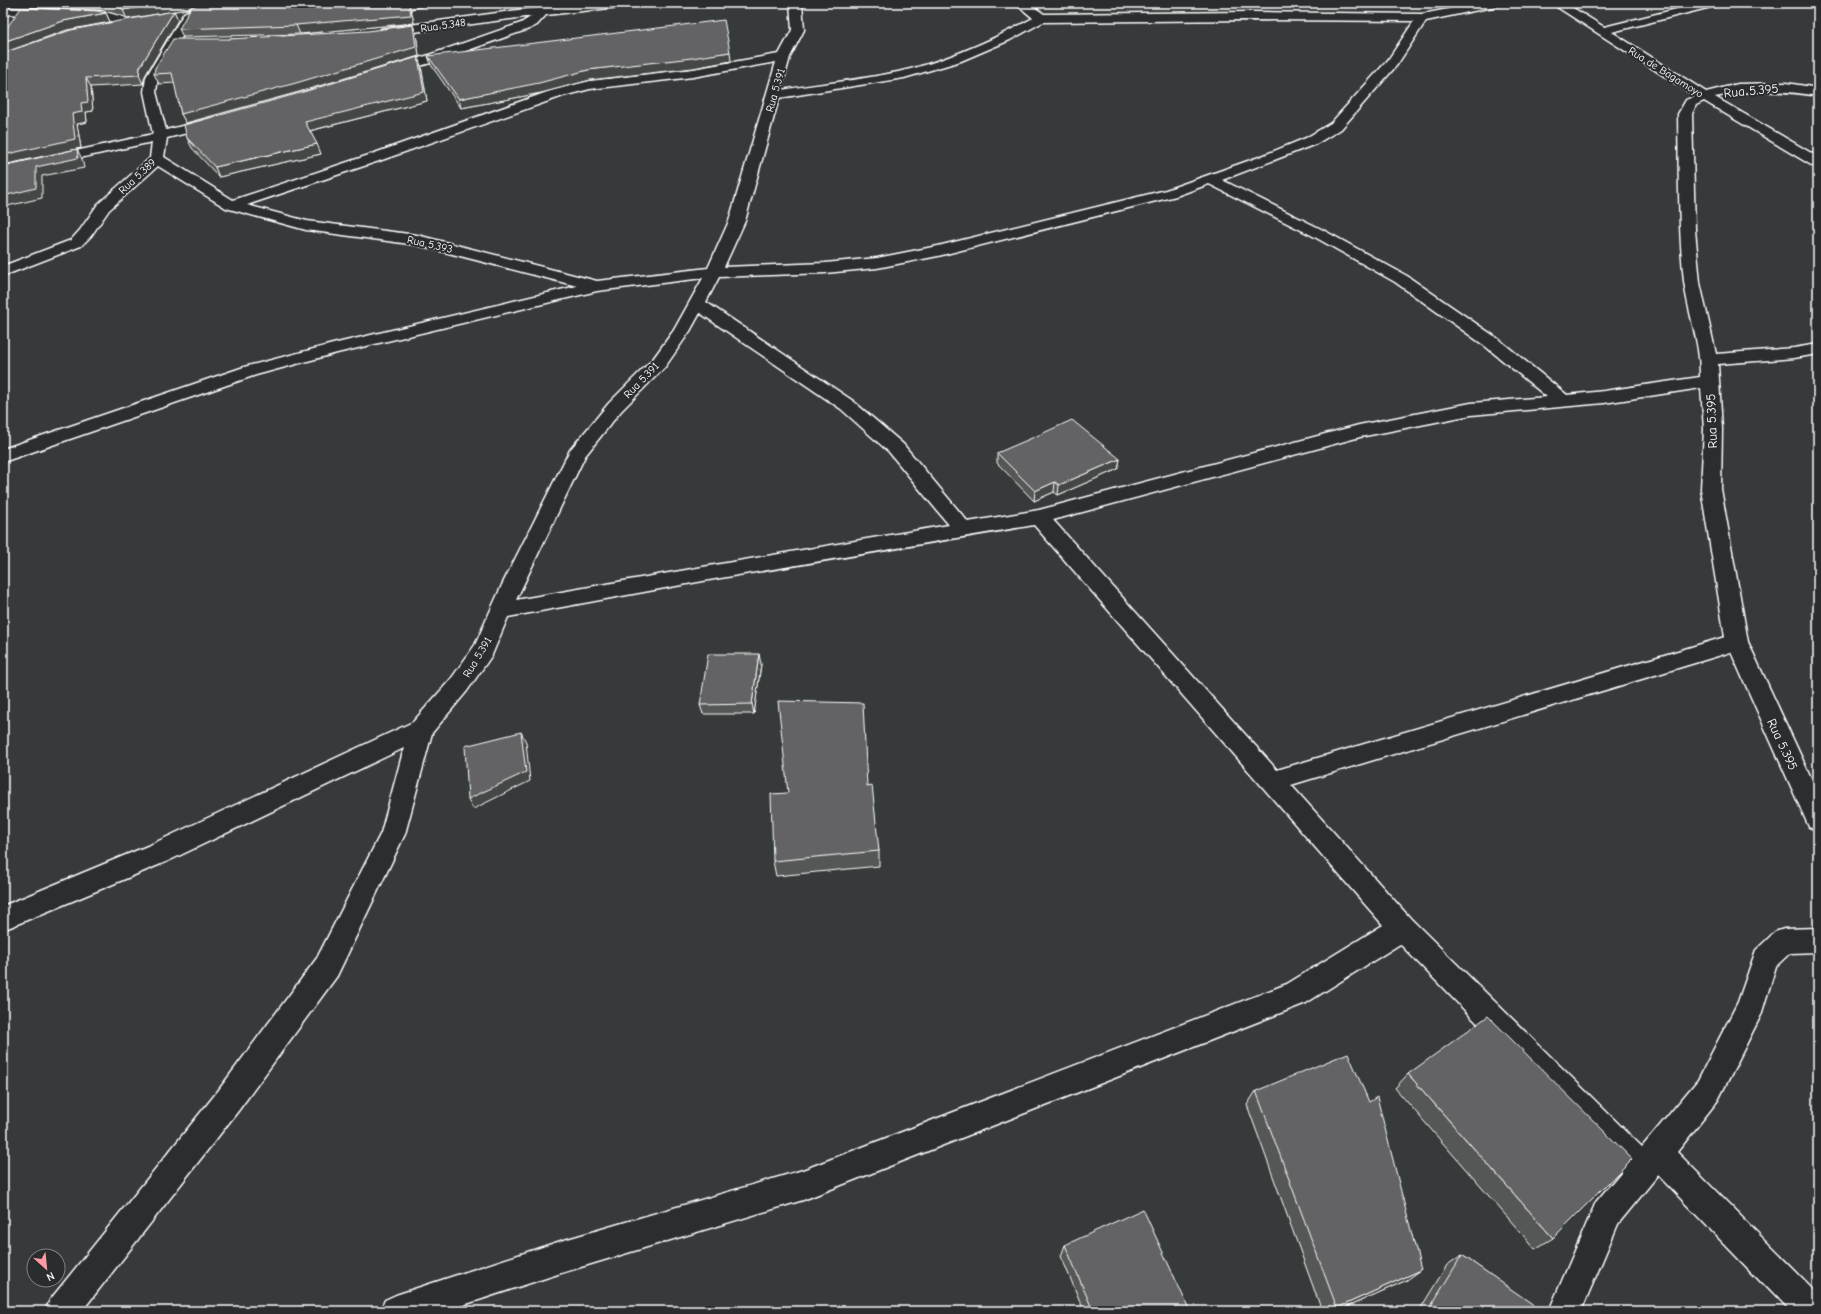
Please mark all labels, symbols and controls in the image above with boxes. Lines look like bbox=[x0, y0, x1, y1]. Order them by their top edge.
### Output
street label: Rua 5.348 bbox=[420, 16, 467, 35]
street label: Rua de Bagamoyo bbox=[1626, 44, 1706, 101]
street label: Rua 5.391 bbox=[763, 67, 788, 114]
street label: Rua 5.395 bbox=[1723, 81, 1779, 100]
street label: Rua 5.389 bbox=[116, 156, 159, 197]
street label: Rua 5.393 bbox=[406, 233, 454, 256]
street label: Rua 5.391 bbox=[621, 360, 662, 401]
street label: Rua 5.395 bbox=[1703, 393, 1720, 449]
street label: Rua 5.391 bbox=[460, 635, 495, 680]
street label: Rua 5.395 bbox=[1764, 716, 1801, 772]
north arrow bbox=[26, 1248, 66, 1288]
text: N bbox=[44, 1269, 56, 1284]

